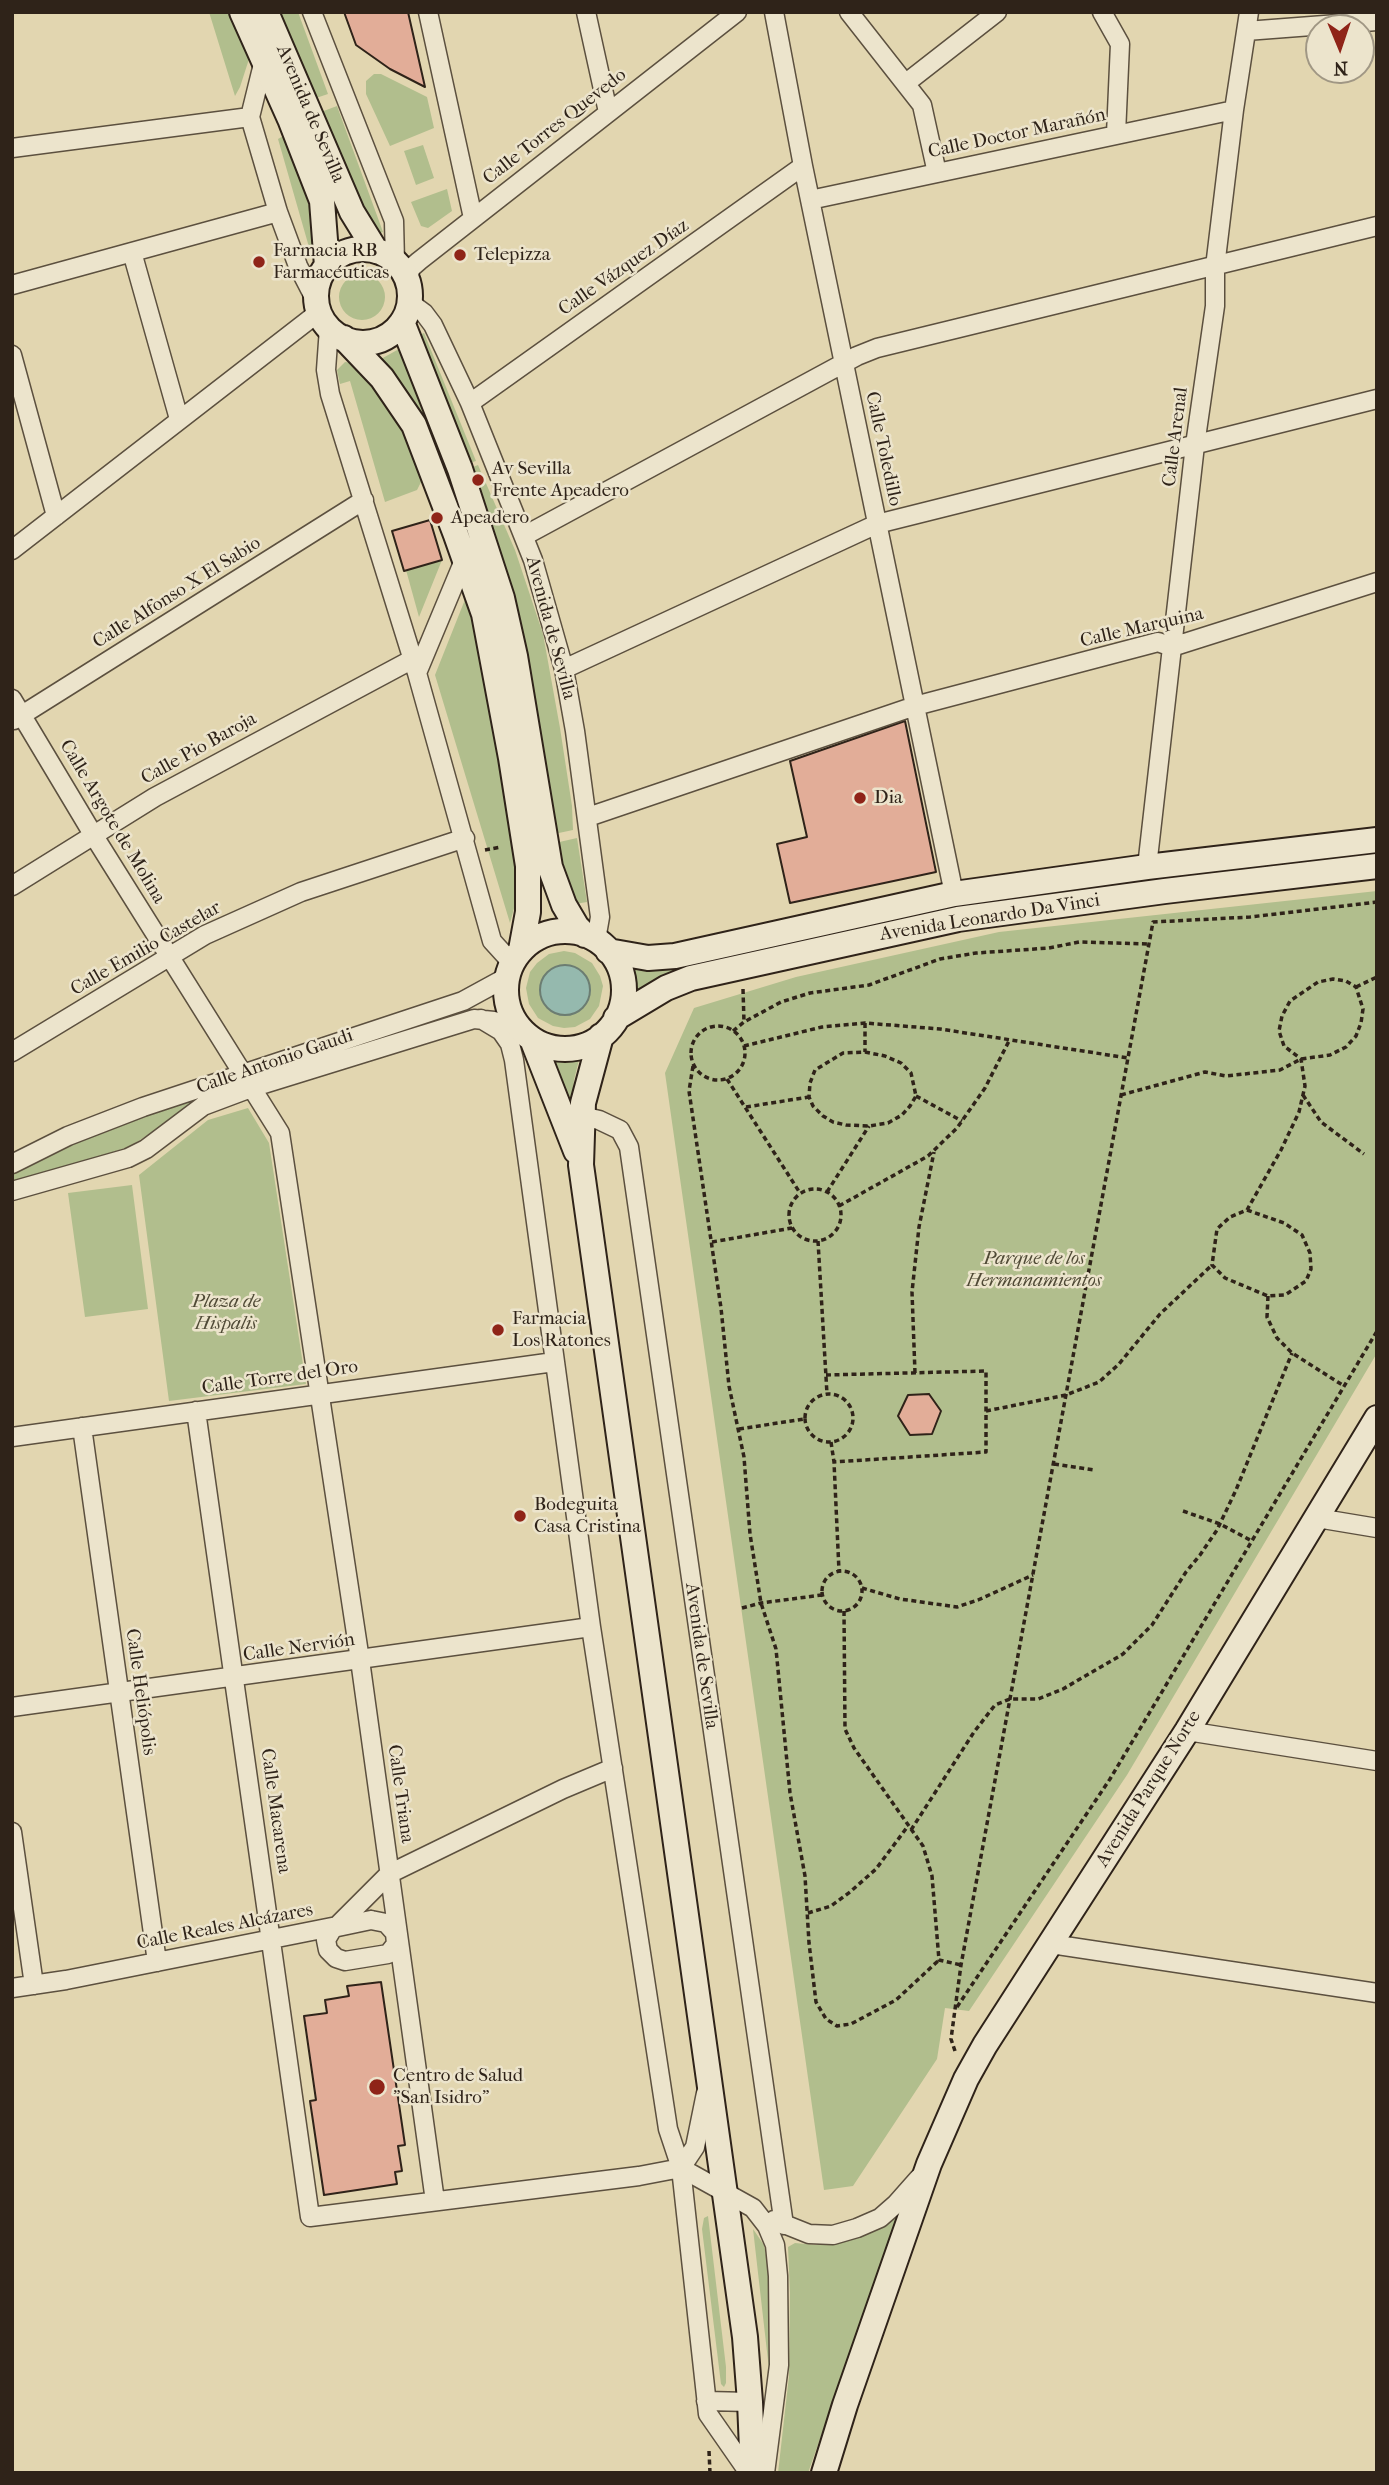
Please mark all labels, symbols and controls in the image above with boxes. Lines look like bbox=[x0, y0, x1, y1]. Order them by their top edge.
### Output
north arrow bbox=[1305, 14, 1375, 84]
street label: Avenida de Sevilla bbox=[271, 42, 349, 186]
text: N bbox=[1333, 57, 1348, 79]
street label: Calle Torres Quevedo bbox=[479, 64, 631, 190]
street label: Calle Doctor Marañón bbox=[926, 104, 1108, 164]
street label: Calle Vázquez Díaz bbox=[555, 215, 693, 321]
place label: Farmacia RB Farmacéuticas bbox=[273, 240, 389, 284]
place label: Telepizza bbox=[474, 244, 550, 266]
marker: Telepizza bbox=[452, 247, 468, 263]
marker: Farmacia RB Farmacéuticas bbox=[251, 254, 267, 270]
street label: Calle Arenal bbox=[1159, 386, 1193, 488]
street label: Calle Toledillo bbox=[860, 390, 906, 508]
place label: Av Sevilla Frente Apeadero bbox=[492, 458, 629, 502]
marker: Av Sevilla Frente Apeadero bbox=[470, 472, 486, 488]
place label: Apeadero bbox=[451, 507, 529, 529]
marker: Apeadero bbox=[429, 510, 445, 526]
street label: Calle Alfonso X El Sabio bbox=[89, 532, 265, 654]
street label: Avenida de Sevilla bbox=[520, 554, 580, 702]
street label: Calle Marquina bbox=[1078, 603, 1206, 653]
street label: Calle Pio Baroja bbox=[137, 708, 261, 790]
street label: Calle Argote de Molina bbox=[54, 736, 170, 908]
place label: Dia bbox=[874, 787, 903, 809]
marker: Dia bbox=[852, 790, 868, 806]
street label: Avenida Leonardo Da Vinci bbox=[878, 889, 1102, 947]
street label: Calle Emilio Castelar bbox=[67, 897, 225, 1001]
street label: Calle Antonio Gaudi bbox=[194, 1025, 356, 1099]
park label: Parque de los Hermanamientos bbox=[966, 1248, 1102, 1292]
park label: Plaza de Hispalis bbox=[192, 1291, 260, 1335]
place label: Farmacia Los Ratones bbox=[512, 1308, 611, 1352]
marker: Farmacia Los Ratones bbox=[490, 1322, 506, 1338]
street label: Calle Torre del Oro bbox=[201, 1356, 359, 1400]
place label: Bodeguita Casa Cristina bbox=[534, 1494, 641, 1538]
marker: Bodeguita Casa Cristina bbox=[512, 1508, 528, 1524]
street label: Avenida de Sevilla bbox=[679, 1581, 723, 1731]
street label: Calle Heliópolis bbox=[120, 1627, 160, 1757]
street label: Calle Nervión bbox=[242, 1629, 356, 1667]
street label: Avenida Parque Norte bbox=[1092, 1707, 1206, 1871]
street label: Calle Triana bbox=[382, 1743, 418, 1845]
street label: Calle Macarena bbox=[255, 1747, 295, 1875]
street label: Calle Reales Alcázares bbox=[135, 1899, 315, 1955]
place label: Centro de Salud "San Isidro" bbox=[393, 2065, 523, 2109]
marker: Centro de Salud "San Isidro" bbox=[367, 2077, 387, 2097]

